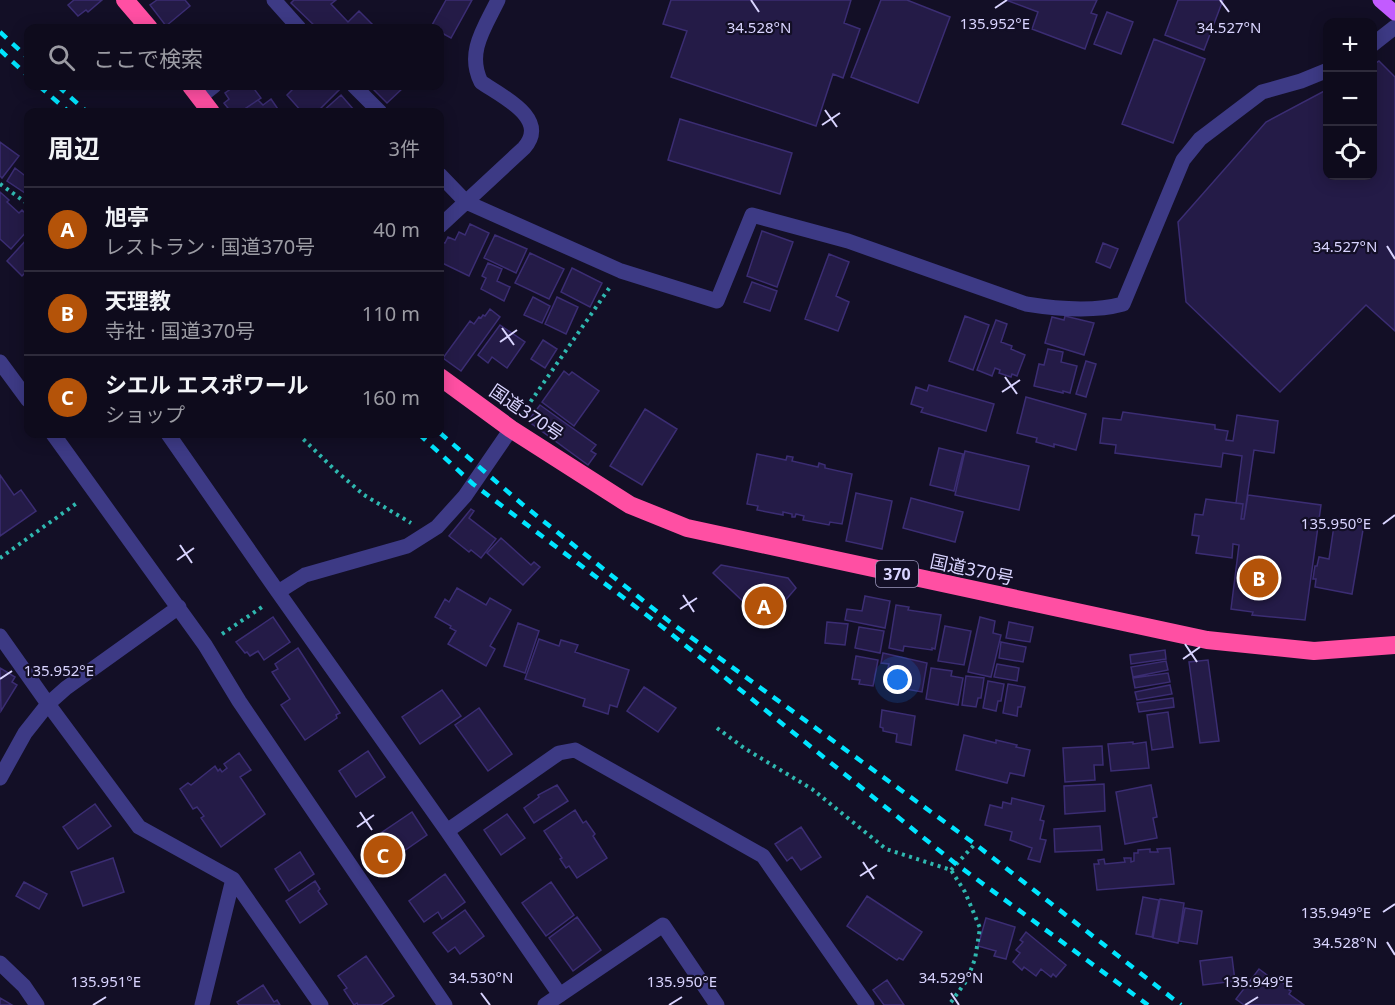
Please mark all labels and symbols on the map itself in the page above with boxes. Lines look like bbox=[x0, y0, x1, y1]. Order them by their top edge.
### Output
text: 135.952°E bbox=[960, 13, 1030, 33]
text: 34.528°N bbox=[727, 17, 791, 37]
text: 34.527°N bbox=[1197, 17, 1261, 37]
text: 34.527°N bbox=[1313, 236, 1377, 256]
street label: 国道370号 bbox=[485, 378, 569, 446]
text: 135.950°E bbox=[1301, 513, 1371, 533]
street label: 国道370号 bbox=[928, 548, 1016, 590]
pin: B bbox=[1240, 556, 1278, 600]
road number: 370 bbox=[876, 561, 918, 587]
pin: A bbox=[744, 584, 783, 628]
text: 135.952°E bbox=[24, 660, 94, 680]
your location bbox=[883, 665, 912, 694]
pin: C bbox=[364, 832, 403, 878]
text: 135.949°E bbox=[1301, 902, 1371, 922]
text: 34.528°N bbox=[1313, 932, 1377, 952]
text: 34.530°N bbox=[449, 967, 513, 987]
text: 34.529°N bbox=[919, 967, 983, 987]
text: 135.951°E bbox=[71, 971, 141, 991]
text: 135.950°E bbox=[647, 971, 717, 991]
text: 135.949°E bbox=[1223, 971, 1293, 991]

